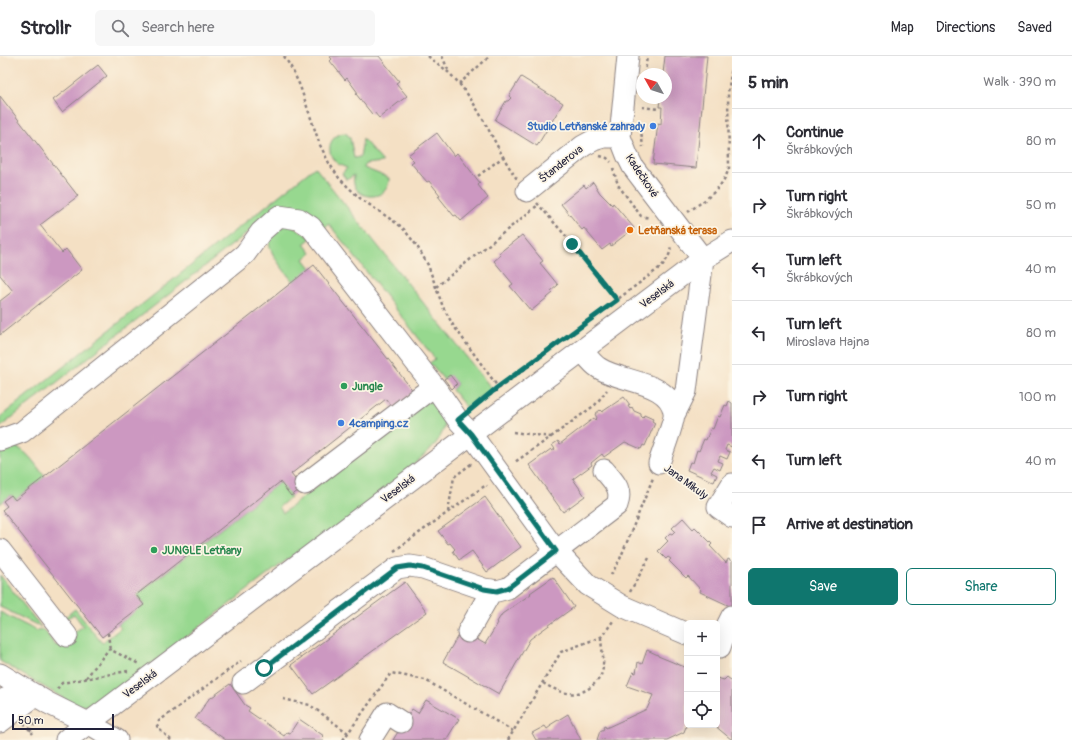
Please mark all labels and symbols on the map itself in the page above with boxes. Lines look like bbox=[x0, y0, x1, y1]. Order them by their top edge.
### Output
north arrow bbox=[636, 68, 672, 104]
place label: Studio Letňanské zahrady bbox=[527, 120, 645, 133]
marker: Studio Letňanské zahrady bbox=[648, 121, 658, 131]
street label: Štanderova bbox=[536, 142, 586, 186]
street label: Kadečkové bbox=[623, 152, 661, 200]
place label: Letňanská terasa bbox=[638, 224, 717, 237]
marker: Letňanská terasa bbox=[625, 225, 635, 235]
route end bbox=[563, 235, 581, 253]
street label: Veselská bbox=[637, 277, 677, 311]
place label: Jungle bbox=[352, 380, 383, 393]
marker: Jungle bbox=[339, 381, 349, 391]
place label: 4camping.cz bbox=[348, 417, 409, 430]
marker: 4camping.cz bbox=[336, 418, 346, 428]
street label: Jana Mikuly bbox=[662, 462, 711, 502]
street label: Veselská bbox=[378, 472, 418, 506]
place label: JUNGLE Letňany bbox=[162, 544, 242, 557]
marker: JUNGLE Letňany bbox=[149, 545, 159, 555]
route start bbox=[255, 659, 273, 677]
street label: Veselská bbox=[120, 667, 160, 701]
scale bar bbox=[12, 712, 114, 731]

